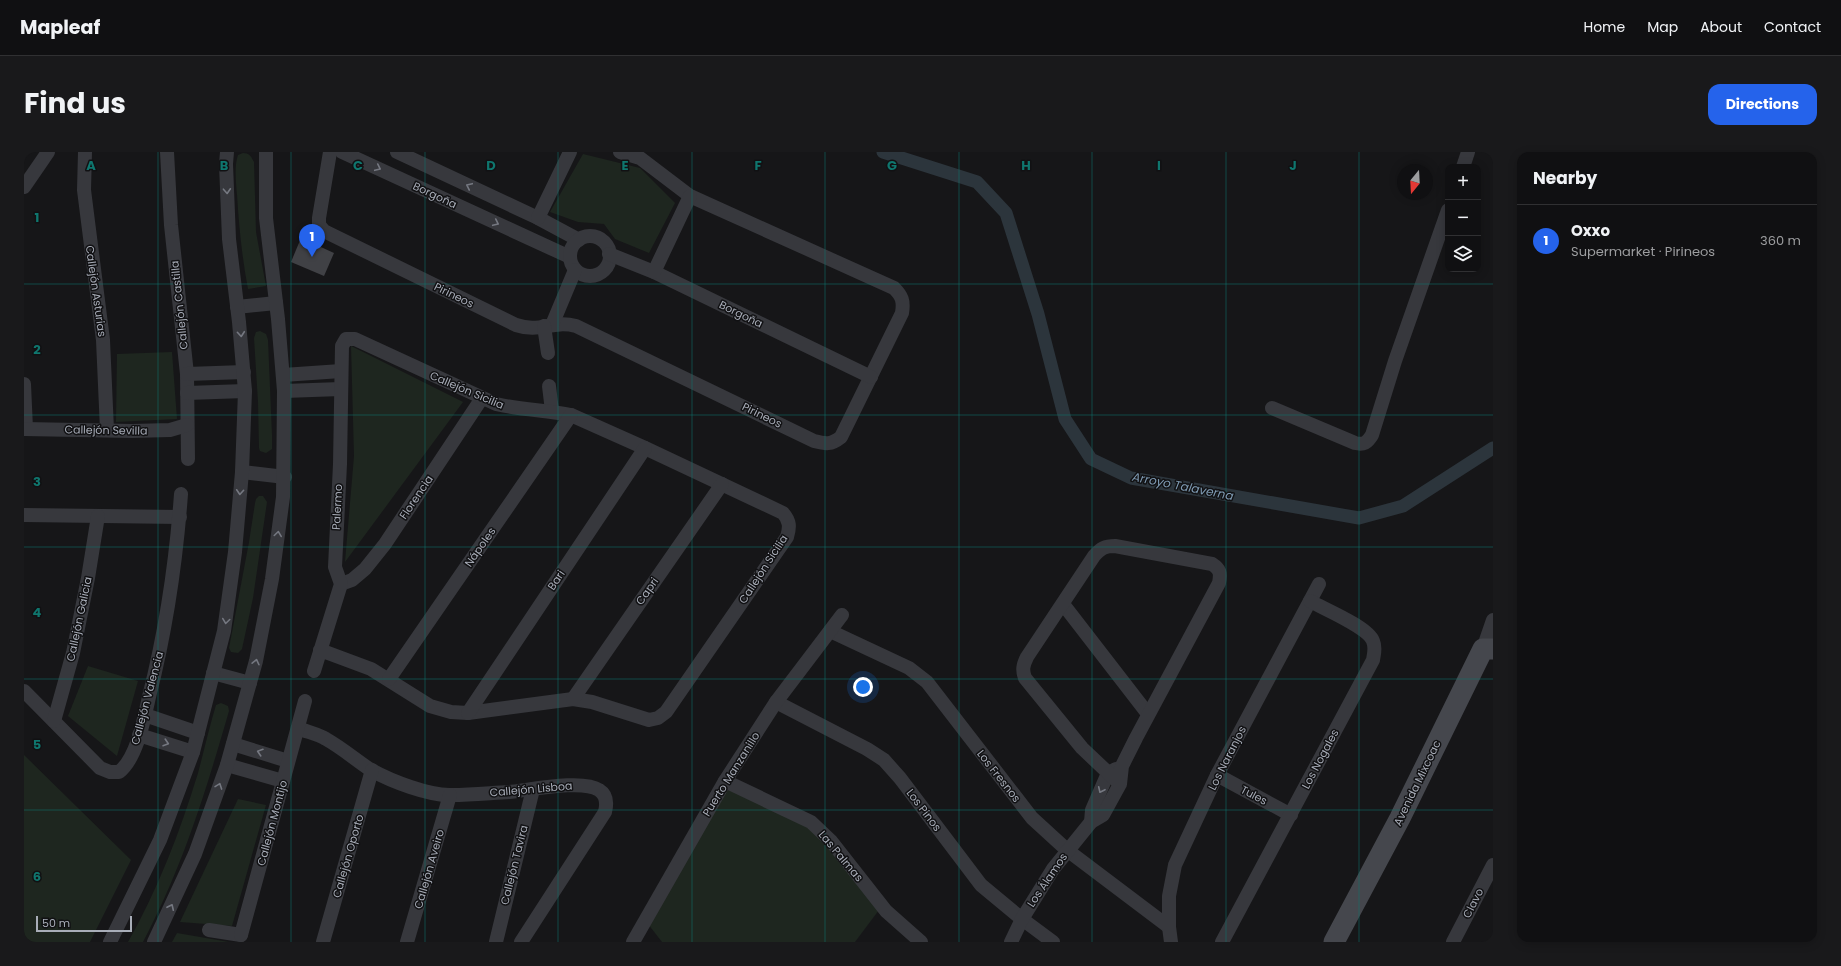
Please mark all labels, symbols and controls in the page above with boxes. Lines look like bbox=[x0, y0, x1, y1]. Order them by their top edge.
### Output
text: Mapleaf bbox=[20, 14, 100, 41]
text: Home bbox=[1583, 17, 1625, 37]
text: Map bbox=[1647, 17, 1678, 37]
text: About bbox=[1700, 17, 1742, 37]
text: Contact bbox=[1764, 17, 1821, 37]
text: Find us bbox=[24, 84, 126, 123]
button: Directions bbox=[1708, 84, 1817, 125]
text: A bbox=[86, 156, 96, 175]
text: B bbox=[220, 156, 229, 175]
text: C bbox=[353, 156, 363, 175]
text: D bbox=[486, 156, 496, 175]
text: E bbox=[621, 156, 629, 175]
text: F bbox=[754, 156, 762, 175]
text: G bbox=[887, 156, 897, 175]
text: H bbox=[1021, 156, 1031, 175]
text: I bbox=[1157, 156, 1161, 175]
text: J bbox=[1289, 156, 1297, 175]
one-way arrow bbox=[373, 163, 381, 171]
north arrow bbox=[1397, 164, 1433, 200]
map controls bbox=[1445, 164, 1481, 272]
button: + bbox=[1445, 164, 1481, 200]
text: Nearby bbox=[1533, 166, 1597, 190]
street label: Borgoña bbox=[410, 178, 460, 212]
one-way arrow bbox=[465, 182, 472, 190]
one-way arrow bbox=[223, 188, 231, 194]
button: − bbox=[1445, 200, 1481, 236]
text: 1 bbox=[35, 208, 39, 227]
one-way arrow bbox=[491, 218, 499, 226]
text: Oxxo bbox=[1571, 220, 1610, 241]
pin: 1 bbox=[299, 224, 325, 257]
text: 1 bbox=[1544, 231, 1548, 250]
text: 360 m bbox=[1760, 231, 1801, 250]
button: layers bbox=[1445, 236, 1481, 272]
text: Supermarket · Pirineos bbox=[1571, 242, 1715, 261]
street label: Callejón Asturias bbox=[82, 244, 110, 338]
street label: Callejón Castilla bbox=[166, 260, 192, 350]
street label: Pirineos bbox=[431, 278, 477, 312]
street label: Borgoña bbox=[716, 297, 766, 331]
one-way arrow bbox=[236, 331, 245, 337]
text: 2 bbox=[33, 340, 41, 359]
street label: Callejón Sicilia bbox=[427, 367, 507, 413]
street label: Pirineos bbox=[739, 398, 785, 432]
street label: Callejón Sevilla bbox=[64, 421, 148, 439]
water label: Arroyo Talaverna bbox=[1130, 468, 1235, 504]
text: 3 bbox=[33, 472, 41, 491]
street label: Florencia bbox=[395, 472, 437, 522]
street label: Palermo bbox=[328, 484, 346, 530]
one-way arrow bbox=[235, 489, 244, 495]
street label: Nápoles bbox=[461, 524, 500, 570]
one-way arrow bbox=[273, 530, 282, 537]
street label: Callejón Sicilia bbox=[735, 531, 791, 607]
street label: Bari bbox=[543, 567, 569, 593]
street label: Capri bbox=[632, 574, 662, 608]
street label: Callejón Galicia bbox=[62, 575, 96, 663]
text: 4 bbox=[33, 603, 42, 622]
one-way arrow bbox=[222, 618, 231, 624]
street label: Callejón Valencia bbox=[127, 649, 167, 747]
one-way arrow bbox=[251, 658, 259, 665]
your location bbox=[853, 677, 873, 697]
street label: Los Naranjos bbox=[1204, 723, 1250, 793]
street label: Los Nogales bbox=[1298, 726, 1343, 792]
street label: Puerto Manzanillo bbox=[699, 729, 763, 819]
text: 5 bbox=[33, 735, 41, 754]
street label: Avenida Mixcoac bbox=[1389, 737, 1445, 828]
one-way arrow bbox=[162, 739, 169, 747]
street label: Los Fresnos bbox=[973, 746, 1025, 806]
one-way arrow bbox=[257, 749, 264, 757]
street label: Callejón Lisboa bbox=[489, 777, 573, 801]
street label: Callejón Montijo bbox=[253, 778, 291, 868]
street label: Tules bbox=[1238, 781, 1270, 809]
one-way arrow bbox=[215, 783, 223, 790]
street label: Los Pinos bbox=[903, 785, 945, 835]
one-way arrow bbox=[1098, 786, 1106, 794]
street label: Callejón Oporto bbox=[328, 812, 368, 900]
street label: Callejón Tavira bbox=[496, 823, 532, 907]
street label: Callejón Aveiro bbox=[410, 827, 448, 911]
street label: Las Palmas bbox=[815, 827, 867, 885]
street label: Los Álamos bbox=[1023, 850, 1071, 910]
text: 6 bbox=[33, 867, 41, 886]
street label: Clavo bbox=[1459, 885, 1487, 921]
one-way arrow bbox=[166, 903, 174, 910]
scale bar bbox=[36, 914, 132, 933]
text: 50 m bbox=[42, 915, 70, 931]

